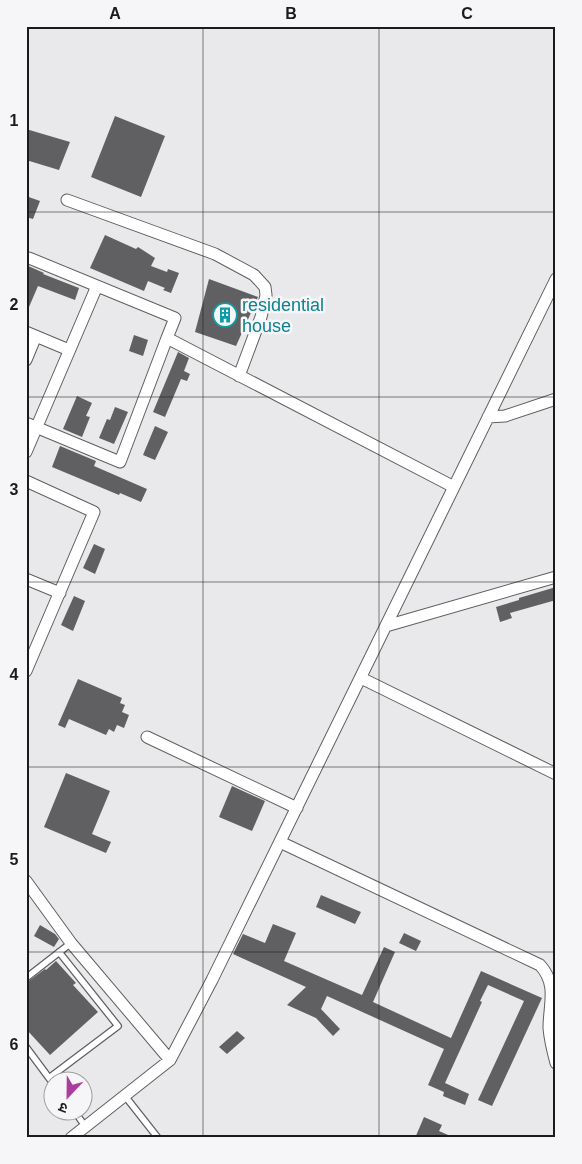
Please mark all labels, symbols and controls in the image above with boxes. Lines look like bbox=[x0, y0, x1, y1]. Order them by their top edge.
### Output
text: A bbox=[109, 5, 121, 22]
text: B bbox=[285, 5, 297, 22]
text: C bbox=[461, 5, 473, 22]
text: 1 bbox=[10, 112, 19, 129]
place label: residential house bbox=[242, 295, 324, 336]
text: 2 bbox=[10, 296, 19, 313]
building icon: residential house bbox=[212, 302, 238, 328]
text: 3 bbox=[10, 481, 19, 498]
text: 4 bbox=[10, 666, 19, 683]
text: 5 bbox=[10, 851, 19, 868]
text: 6 bbox=[10, 1036, 19, 1053]
north arrow bbox=[42, 1072, 92, 1122]
text: उ bbox=[56, 1099, 70, 1117]

